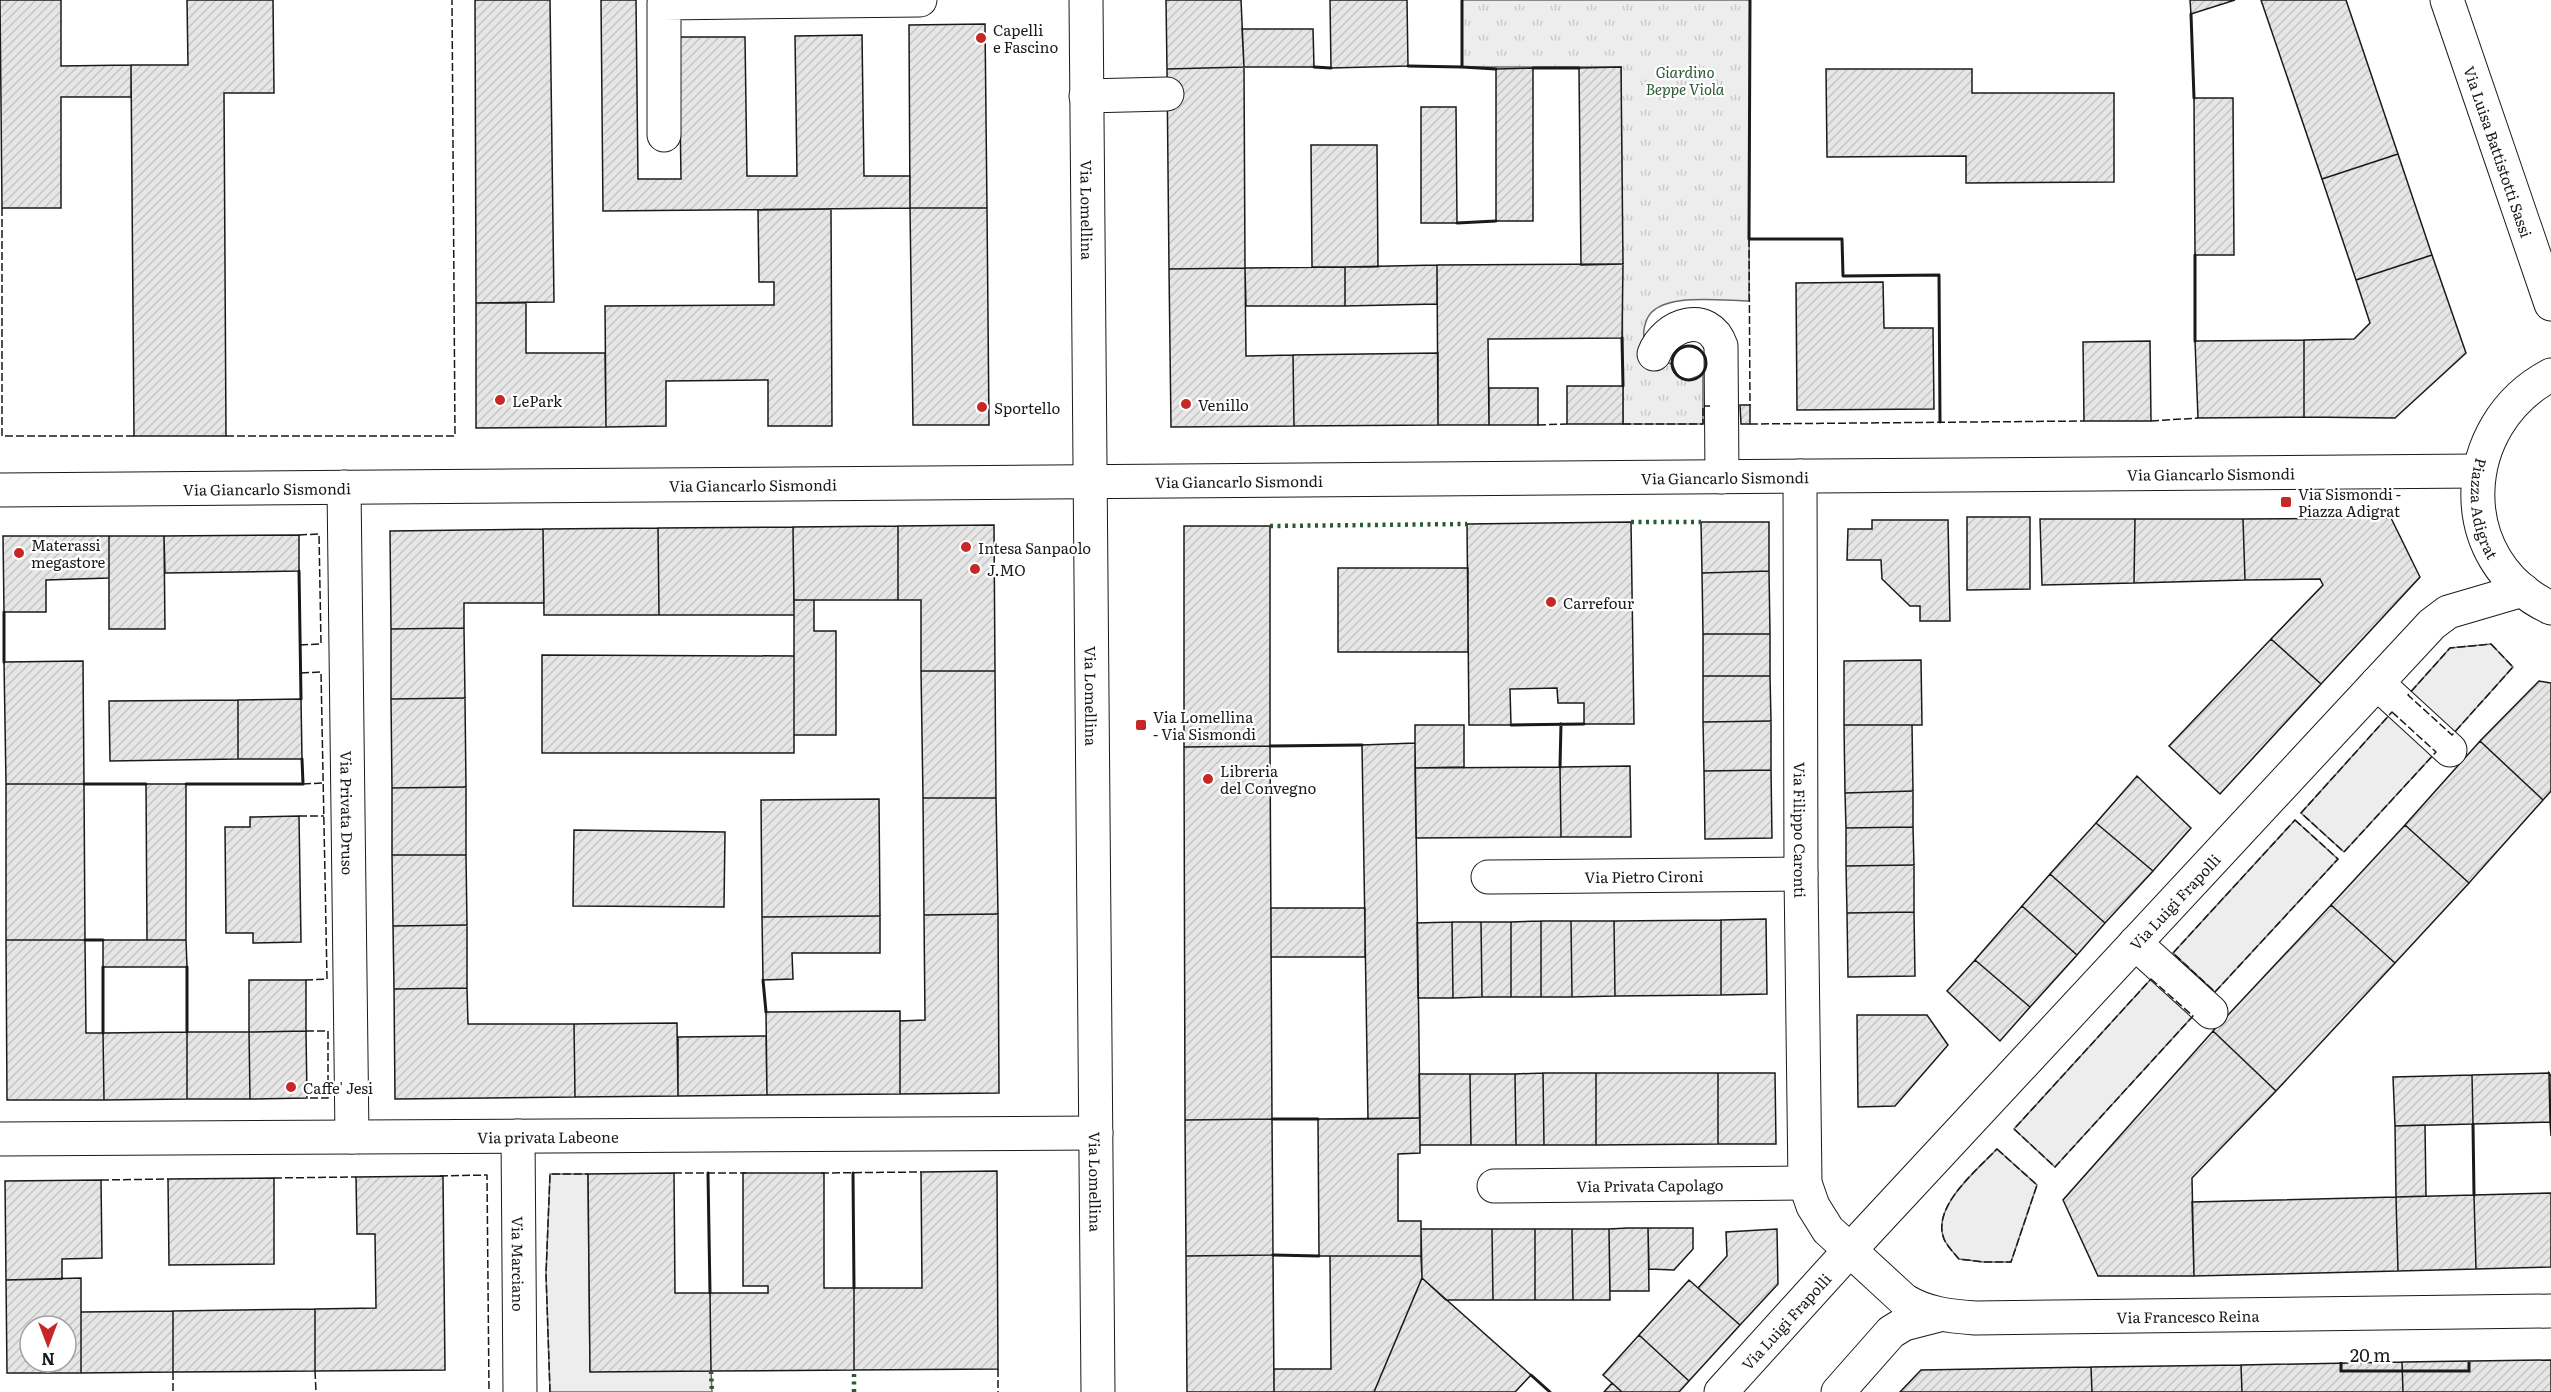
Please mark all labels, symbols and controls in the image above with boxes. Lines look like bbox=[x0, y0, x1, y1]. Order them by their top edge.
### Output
place label: Capelli e Fascino bbox=[993, 18, 1058, 58]
marker: Capelli e Fascino bbox=[974, 31, 988, 45]
park label: Giardino Beppe Viola bbox=[1646, 60, 1725, 100]
street label: Via Luisa Battistotti Sassi bbox=[2459, 63, 2539, 240]
street label: Via Lomellina bbox=[1076, 160, 1100, 261]
place label: LePark bbox=[512, 389, 563, 412]
marker: LePark bbox=[493, 393, 507, 407]
place label: Venillo bbox=[1198, 393, 1249, 416]
place label: Sportello bbox=[994, 396, 1060, 419]
marker: Venillo bbox=[1179, 397, 1193, 411]
marker: Sportello bbox=[975, 400, 989, 414]
street label: Piazza Adigrat bbox=[2466, 456, 2505, 563]
street label: Via Giancarlo Sismondi bbox=[2127, 461, 2295, 485]
street label: Via Giancarlo Sismondi bbox=[1641, 465, 1809, 489]
street label: Via Giancarlo Sismondi bbox=[1155, 468, 1323, 493]
street label: Via Giancarlo Sismondi bbox=[669, 472, 837, 496]
street label: Via Giancarlo Sismondi bbox=[183, 476, 351, 500]
place label: Via Sismondi - Piazza Adigrat bbox=[2298, 482, 2401, 522]
marker: Via Sismondi - Piazza Adigrat bbox=[2279, 495, 2293, 509]
place label: Materassi megastore bbox=[31, 533, 106, 573]
place label: Intesa Sanpaolo bbox=[978, 536, 1091, 559]
marker: Intesa Sanpaolo bbox=[959, 540, 973, 554]
marker: Materassi megastore bbox=[12, 546, 26, 560]
place label: J.MO bbox=[987, 558, 1026, 581]
marker: J.MO bbox=[968, 562, 982, 576]
place label: Carrefour bbox=[1563, 591, 1634, 614]
marker: Carrefour bbox=[1544, 595, 1558, 609]
street label: Via Lomellina bbox=[1080, 646, 1104, 747]
place label: Via Lomellina - Via Sismondi bbox=[1153, 705, 1256, 745]
marker: Via Lomellina - Via Sismondi bbox=[1134, 718, 1148, 732]
street label: Via Privata Druso bbox=[336, 750, 360, 876]
place label: Libreria del Convegno bbox=[1220, 759, 1317, 799]
street label: Via Filippo Caronti bbox=[1789, 762, 1813, 898]
marker: Libreria del Convegno bbox=[1201, 772, 1215, 786]
street label: Via Luigi Frapolli bbox=[2124, 848, 2225, 955]
street label: Via Pietro Cironi bbox=[1584, 863, 1704, 888]
place label: Caffe' Jesi bbox=[303, 1076, 373, 1099]
marker: Caffe' Jesi bbox=[284, 1080, 298, 1094]
street label: Via privata Labeone bbox=[477, 1124, 619, 1148]
street label: Via Lomellina bbox=[1084, 1132, 1108, 1233]
street label: Via Privata Capolago bbox=[1576, 1172, 1724, 1197]
street label: Via Marciano bbox=[507, 1216, 531, 1312]
street label: Via Luigi Frapolli bbox=[1735, 1267, 1836, 1375]
street label: Via Francesco Reina bbox=[2116, 1303, 2261, 1328]
north arrow bbox=[18, 1314, 78, 1374]
scale bar bbox=[2341, 1335, 2468, 1373]
text: 20 m bbox=[2350, 1341, 2391, 1368]
text: N bbox=[41, 1348, 55, 1372]

